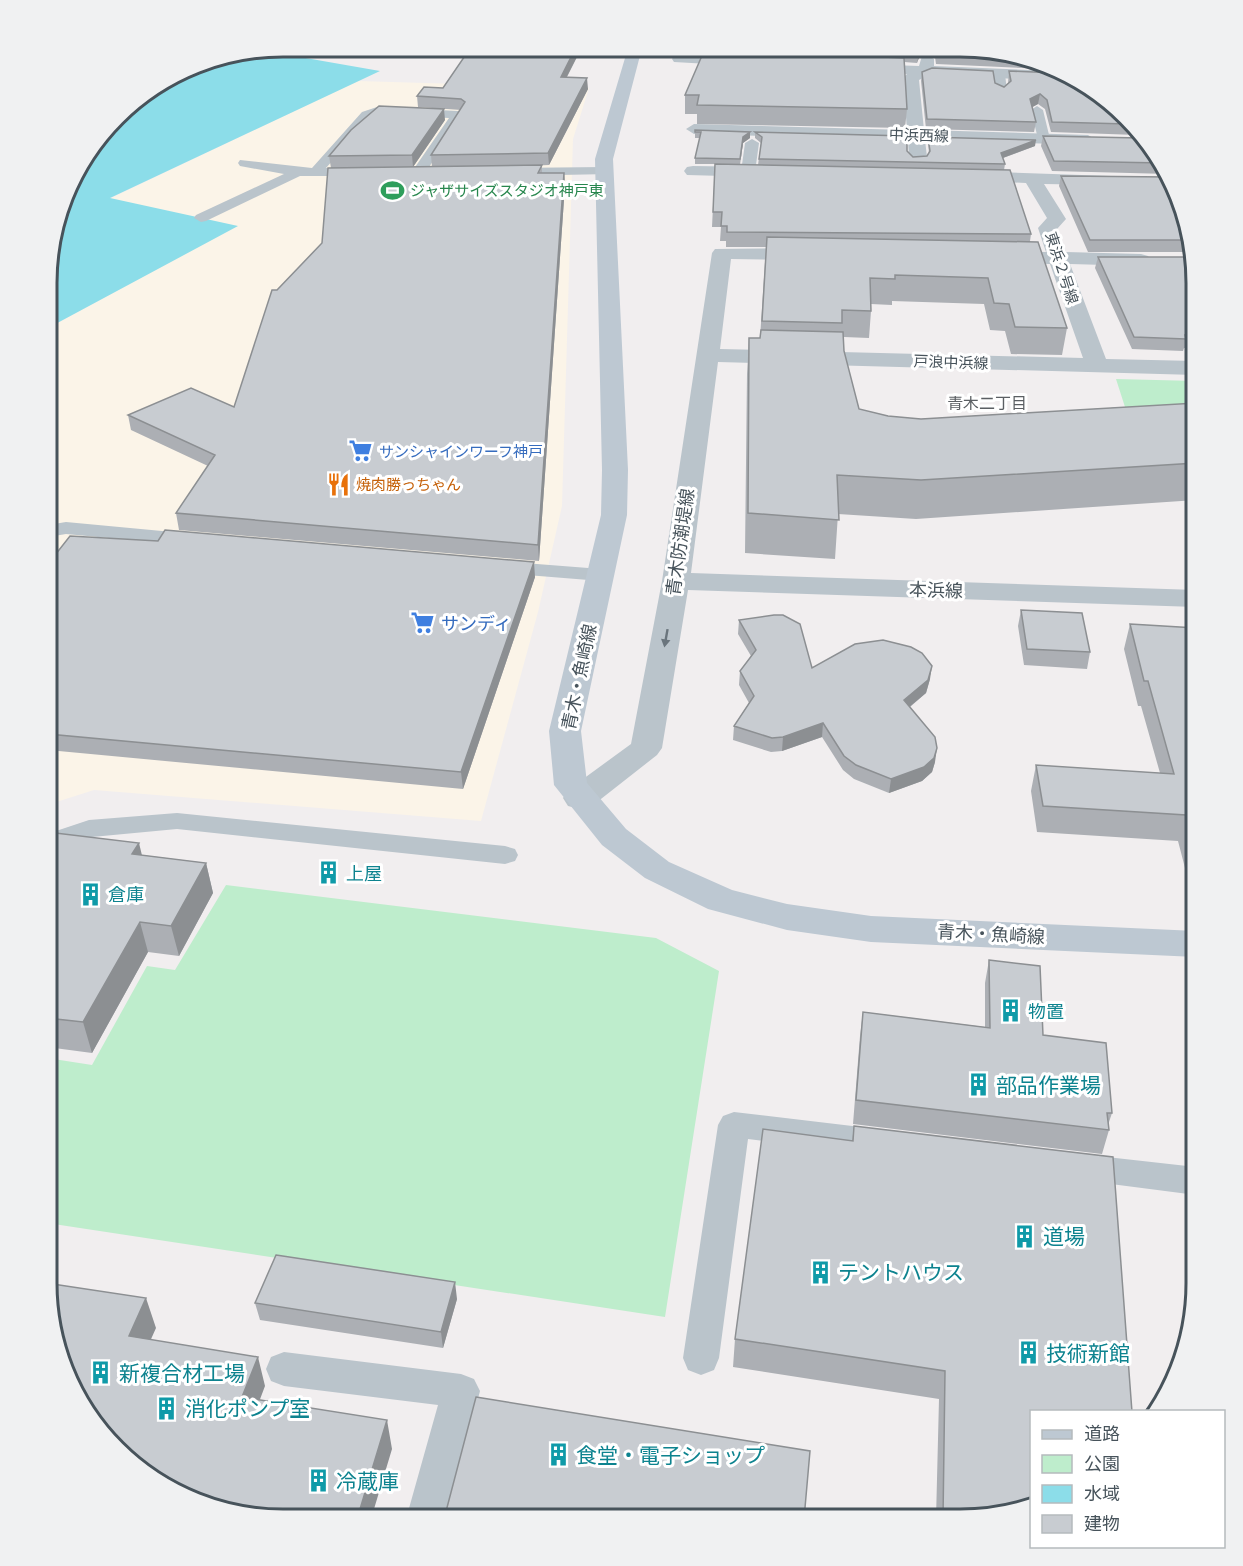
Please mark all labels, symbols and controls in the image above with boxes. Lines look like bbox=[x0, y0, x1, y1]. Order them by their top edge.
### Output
street label: 中浜西線 bbox=[889, 124, 949, 146]
sports icon: ジャザサイズスタジオ神戸東 bbox=[379, 177, 405, 203]
place label: ジャザサイズスタジオ神戸東 bbox=[410, 181, 604, 200]
street label: 東浜２号線 bbox=[1041, 229, 1083, 307]
street label: 戸浪中浜線 bbox=[913, 351, 989, 373]
district label: 青木二丁目 bbox=[947, 393, 1027, 414]
supermarket icon: サンシャインワーフ神戸 bbox=[348, 438, 374, 464]
place label: サンシャインワーフ神戸 bbox=[379, 442, 543, 461]
restaurant icon: 焼肉勝っちゃん bbox=[325, 471, 351, 497]
place label: 焼肉勝っちゃん bbox=[356, 475, 461, 494]
street label: 青木防潮堤線 bbox=[661, 487, 699, 597]
street label: 本浜線 bbox=[909, 578, 963, 602]
supermarket icon: サンディ bbox=[410, 610, 436, 636]
place label: サンディ bbox=[441, 612, 512, 635]
street label: 青木・魚崎線 bbox=[557, 622, 601, 732]
one-way arrow bbox=[661, 629, 670, 648]
building icon: 上屋 bbox=[315, 860, 341, 886]
place label: 上屋 bbox=[346, 862, 382, 885]
building icon: 倉庫 bbox=[77, 881, 103, 907]
place label: 倉庫 bbox=[108, 883, 144, 906]
street label: 青木・魚崎線 bbox=[936, 920, 1046, 948]
building icon: 物置 bbox=[997, 998, 1023, 1024]
place label: 物置 bbox=[1028, 1000, 1064, 1023]
building icon: 部品作業場 bbox=[965, 1072, 991, 1098]
place label: 部品作業場 bbox=[996, 1072, 1101, 1099]
building icon: 道場 bbox=[1012, 1223, 1038, 1249]
place label: 道場 bbox=[1043, 1223, 1085, 1250]
building icon: テントハウス bbox=[807, 1259, 833, 1285]
place label: テントハウス bbox=[838, 1259, 964, 1286]
building icon: 技術新館 bbox=[1015, 1340, 1041, 1366]
place label: 技術新館 bbox=[1046, 1340, 1130, 1367]
building icon: 新複合材工場 bbox=[88, 1360, 114, 1386]
place label: 新複合材工場 bbox=[119, 1360, 245, 1387]
building icon: 消化ポンプ室 bbox=[154, 1395, 180, 1421]
place label: 消化ポンプ室 bbox=[185, 1395, 310, 1422]
legend bbox=[1030, 1410, 1225, 1548]
text: 道路 bbox=[1084, 1422, 1120, 1445]
building icon: 食堂・電子ショップ bbox=[545, 1442, 571, 1468]
place label: 食堂・電子ショップ bbox=[576, 1442, 765, 1469]
text: 公園 bbox=[1084, 1452, 1120, 1475]
building icon: 冷蔵庫 bbox=[305, 1468, 331, 1494]
place label: 冷蔵庫 bbox=[336, 1468, 399, 1495]
text: 水域 bbox=[1084, 1482, 1120, 1505]
text: 建物 bbox=[1084, 1512, 1120, 1535]

